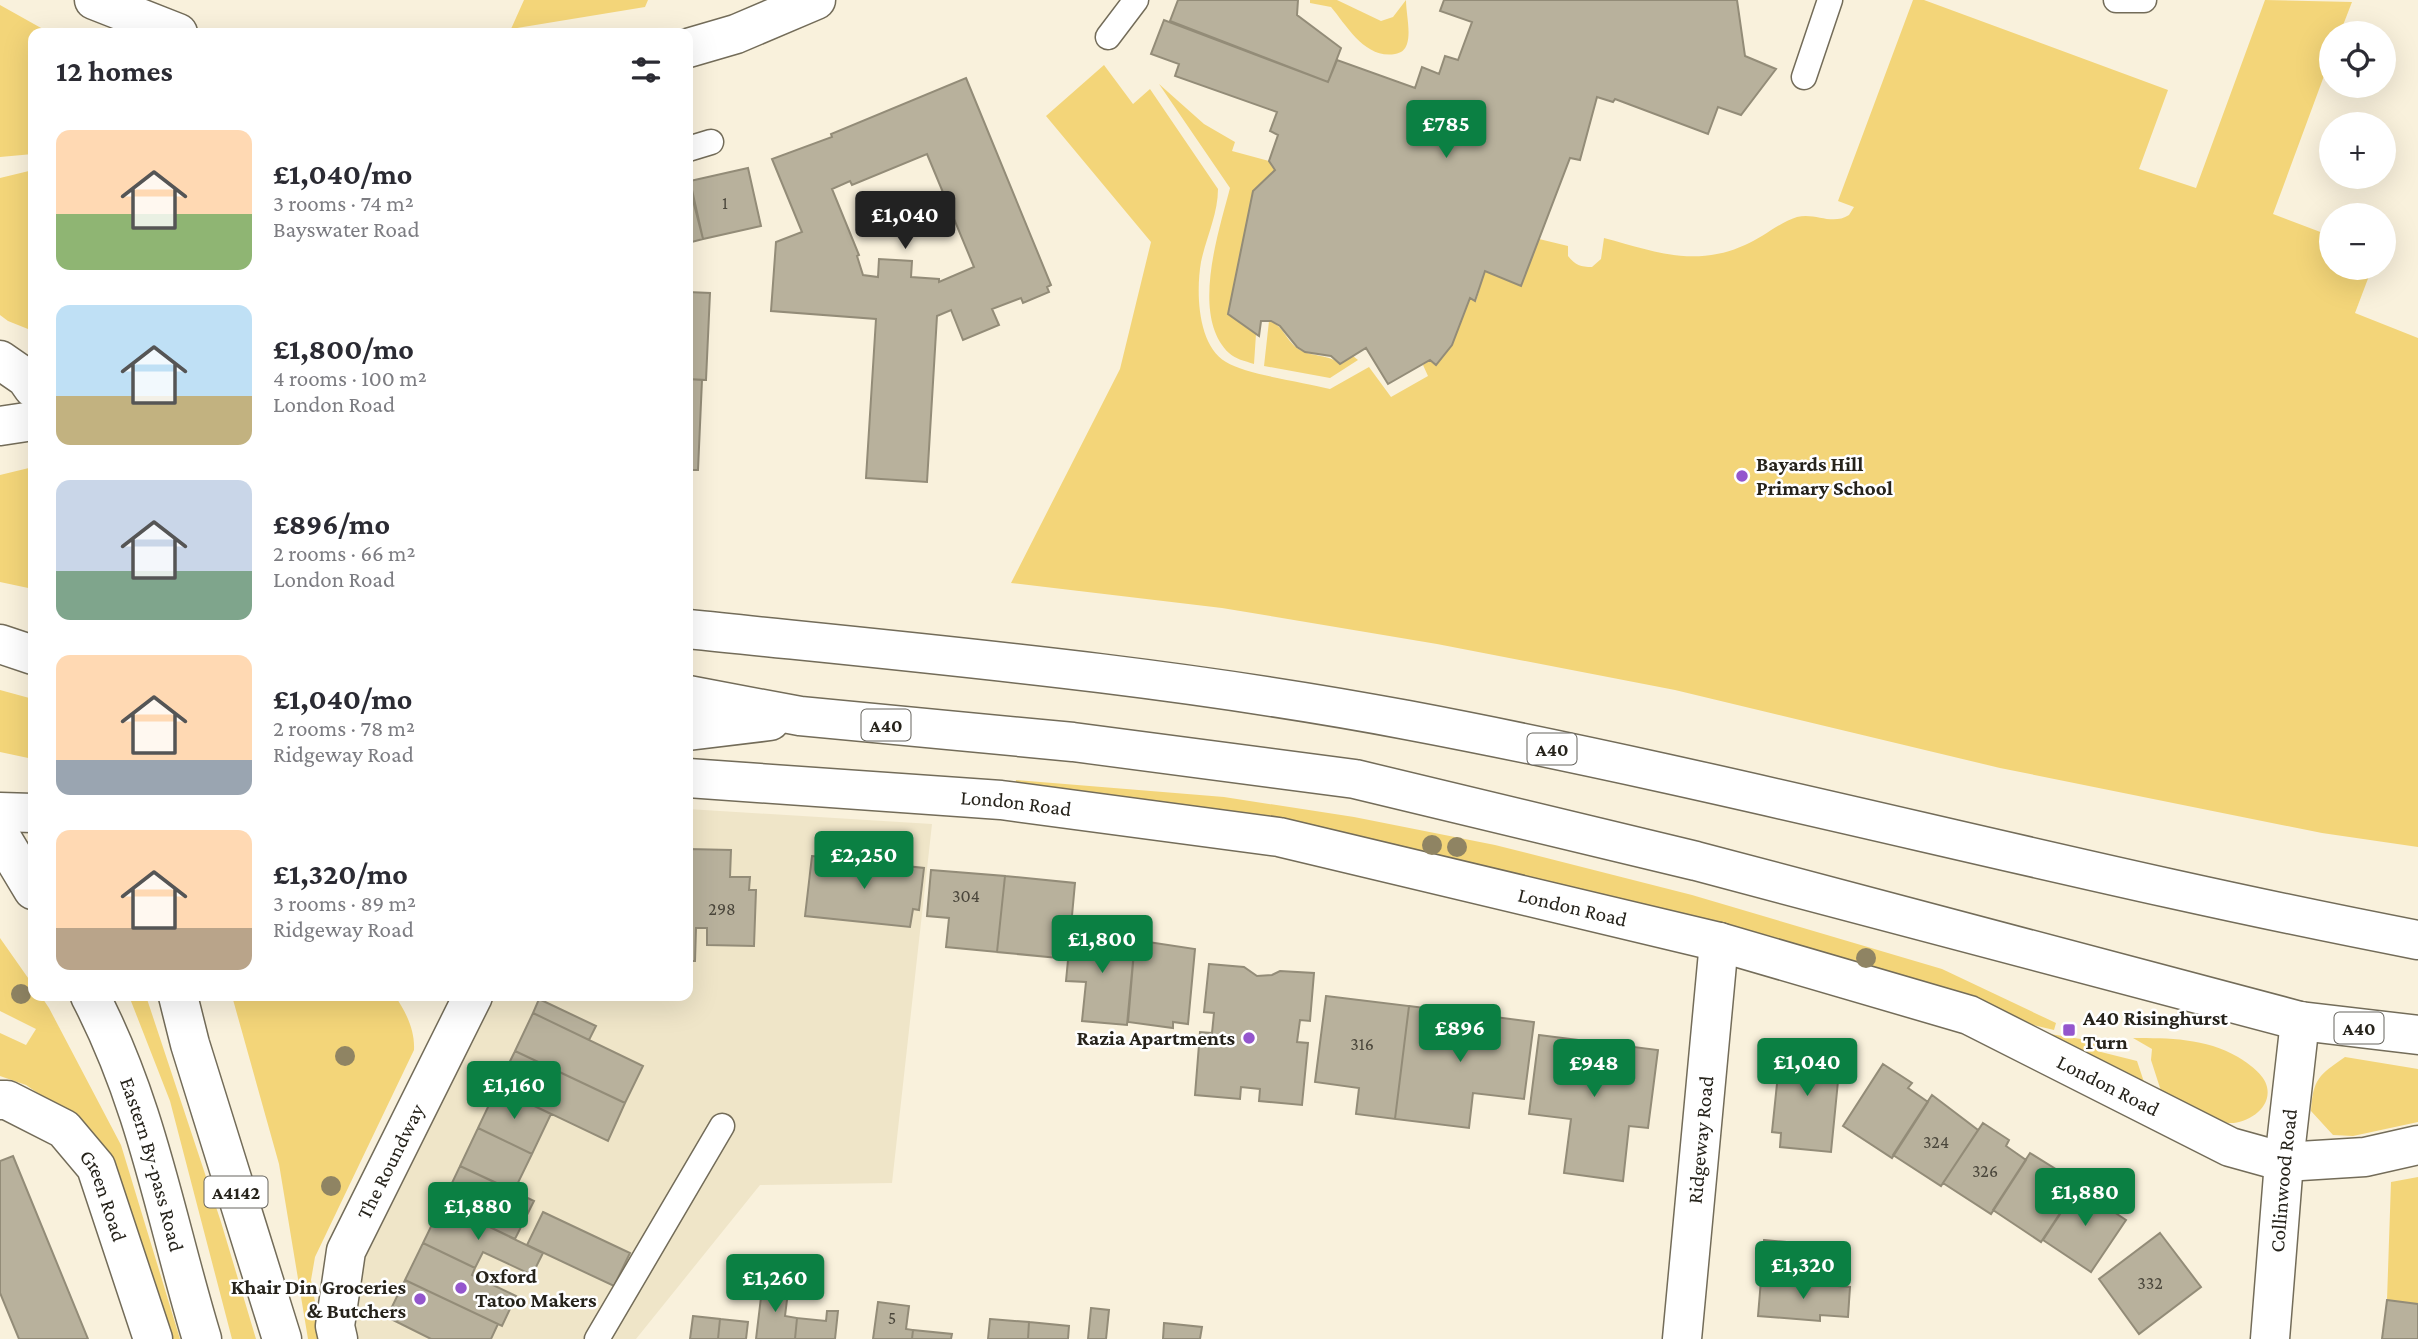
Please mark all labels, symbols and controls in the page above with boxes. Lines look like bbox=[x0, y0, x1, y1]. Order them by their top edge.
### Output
map controls bbox=[2319, 21, 2396, 280]
button: locate bbox=[2319, 21, 2396, 98]
icon: filters bbox=[627, 51, 665, 89]
text: 12 homes bbox=[56, 54, 173, 87]
pin: £785 bbox=[1405, 100, 1487, 160]
text: £785 bbox=[1422, 110, 1470, 136]
button: + bbox=[2319, 112, 2396, 189]
text: £1,040/mo bbox=[273, 157, 412, 190]
icon: home bbox=[112, 158, 196, 242]
text: 3 rooms · 74 m² bbox=[273, 190, 414, 216]
pin: £1,040 bbox=[848, 191, 962, 251]
house number: 1 bbox=[722, 193, 728, 213]
text: £1,040 bbox=[871, 201, 939, 227]
button: − bbox=[2319, 203, 2396, 280]
text: Bayswater Road bbox=[273, 216, 420, 242]
text: £1,800/mo bbox=[273, 332, 414, 365]
icon: home bbox=[112, 333, 196, 417]
text: 4 rooms · 100 m² bbox=[273, 365, 427, 391]
text: London Road bbox=[273, 391, 395, 417]
place label: Bayards Hill Primary School bbox=[1756, 452, 1893, 500]
marker: Bayards Hill Primary School bbox=[1734, 468, 1750, 484]
text: £896/mo bbox=[273, 507, 390, 540]
icon: home bbox=[112, 508, 196, 592]
text: 2 rooms · 66 m² bbox=[273, 540, 416, 566]
text: London Road bbox=[273, 566, 395, 592]
text: £1,040/mo bbox=[273, 682, 412, 715]
icon: home bbox=[112, 683, 196, 767]
road number: A40 bbox=[862, 710, 910, 740]
text: 2 rooms · 78 m² bbox=[273, 715, 415, 741]
road number: A40 bbox=[1528, 734, 1576, 764]
text: Ridgeway Road bbox=[273, 741, 414, 767]
street label: London Road bbox=[960, 785, 1073, 821]
pin: £2,250 bbox=[807, 832, 921, 891]
text: £2,250 bbox=[830, 841, 898, 867]
text: £1,320/mo bbox=[273, 857, 408, 890]
icon: home bbox=[112, 858, 196, 942]
street label: London Road bbox=[1516, 882, 1630, 932]
house number: 304 bbox=[952, 886, 980, 906]
text: 3 rooms · 89 m² bbox=[273, 890, 416, 916]
house number: 298 bbox=[708, 899, 736, 919]
text: Ridgeway Road bbox=[273, 916, 414, 942]
pin: £1,800 bbox=[1045, 916, 1159, 975]
text: £1,800 bbox=[1068, 925, 1136, 951]
pin: £896 bbox=[1419, 1004, 1501, 1064]
place label: A40 Risinghurst Turn bbox=[2082, 1006, 2228, 1054]
road number: A40 bbox=[2334, 1012, 2384, 1044]
text: £896 bbox=[1435, 1014, 1485, 1040]
marker: A40 Risinghurst Turn bbox=[2061, 1022, 2077, 1038]
place label: Razia Apartments bbox=[1076, 1026, 1235, 1050]
marker: Razia Apartments bbox=[1241, 1030, 1257, 1046]
house number: 316 bbox=[1350, 1034, 1374, 1054]
pin: £1,040 bbox=[1750, 1038, 1864, 1098]
pin: £948 bbox=[1553, 1040, 1635, 1099]
text: £1,040 bbox=[1773, 1048, 1841, 1074]
text: £948 bbox=[1569, 1049, 1619, 1075]
street label: London Road bbox=[2053, 1050, 2163, 1121]
pin: £1,160 bbox=[457, 1062, 571, 1121]
text: £1,160 bbox=[483, 1071, 545, 1097]
street label: Eastern By-pass Road bbox=[115, 1074, 189, 1254]
street label: Ridgeway Road bbox=[1683, 1075, 1718, 1205]
street label: The Roundway bbox=[352, 1100, 429, 1223]
street label: Collinwood Road bbox=[2265, 1107, 2302, 1253]
house number: 324 bbox=[1923, 1132, 1949, 1152]
street label: Green Road bbox=[75, 1145, 132, 1245]
house number: 326 bbox=[1972, 1161, 1998, 1181]
pin: £1,880 bbox=[2028, 1168, 2142, 1228]
road number: A4142 bbox=[204, 1176, 268, 1208]
text: £1,880 bbox=[2051, 1178, 2119, 1204]
pin: £1,880 bbox=[421, 1182, 535, 1242]
text: £1,880 bbox=[444, 1192, 512, 1218]
pin: £1,320 bbox=[1746, 1242, 1860, 1301]
text: £1,320 bbox=[1771, 1251, 1835, 1277]
pin: £1,260 bbox=[718, 1254, 832, 1314]
place label: Oxford Tatoo Makers bbox=[475, 1264, 597, 1312]
text: £1,260 bbox=[742, 1264, 808, 1290]
house number: 332 bbox=[2137, 1273, 2163, 1293]
place label: Khair Din Groceries & Butchers bbox=[231, 1275, 406, 1323]
marker: Oxford Tatoo Makers bbox=[453, 1280, 469, 1296]
marker: Khair Din Groceries & Butchers bbox=[412, 1291, 428, 1307]
house number: 5 bbox=[888, 1308, 896, 1328]

